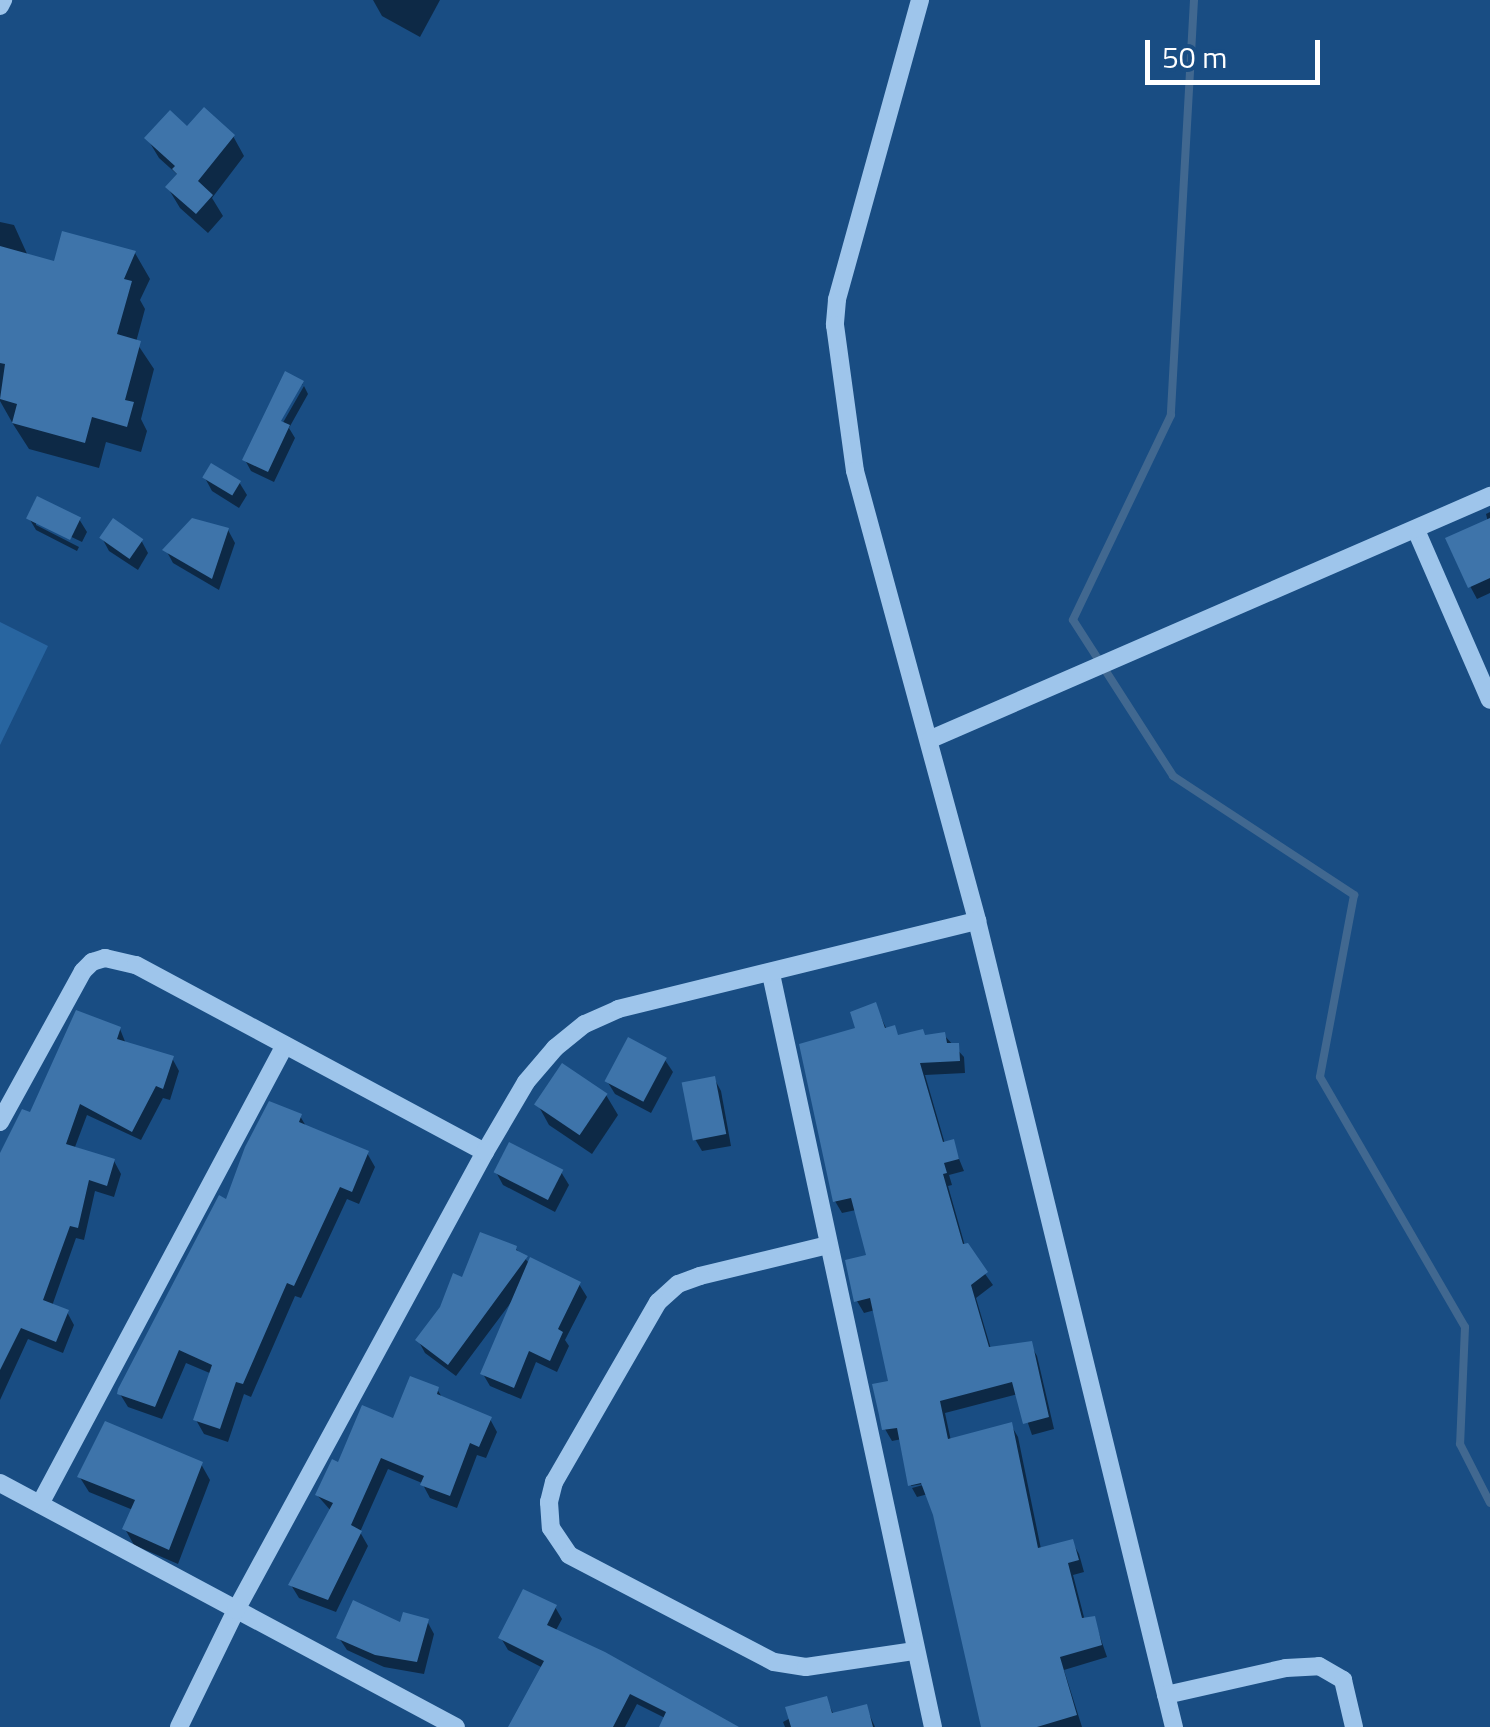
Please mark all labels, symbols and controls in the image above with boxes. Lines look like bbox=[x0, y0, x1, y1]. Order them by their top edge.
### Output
scale bar bbox=[1150, 20, 1325, 82]
text: 50 m bbox=[1162, 34, 1227, 80]

